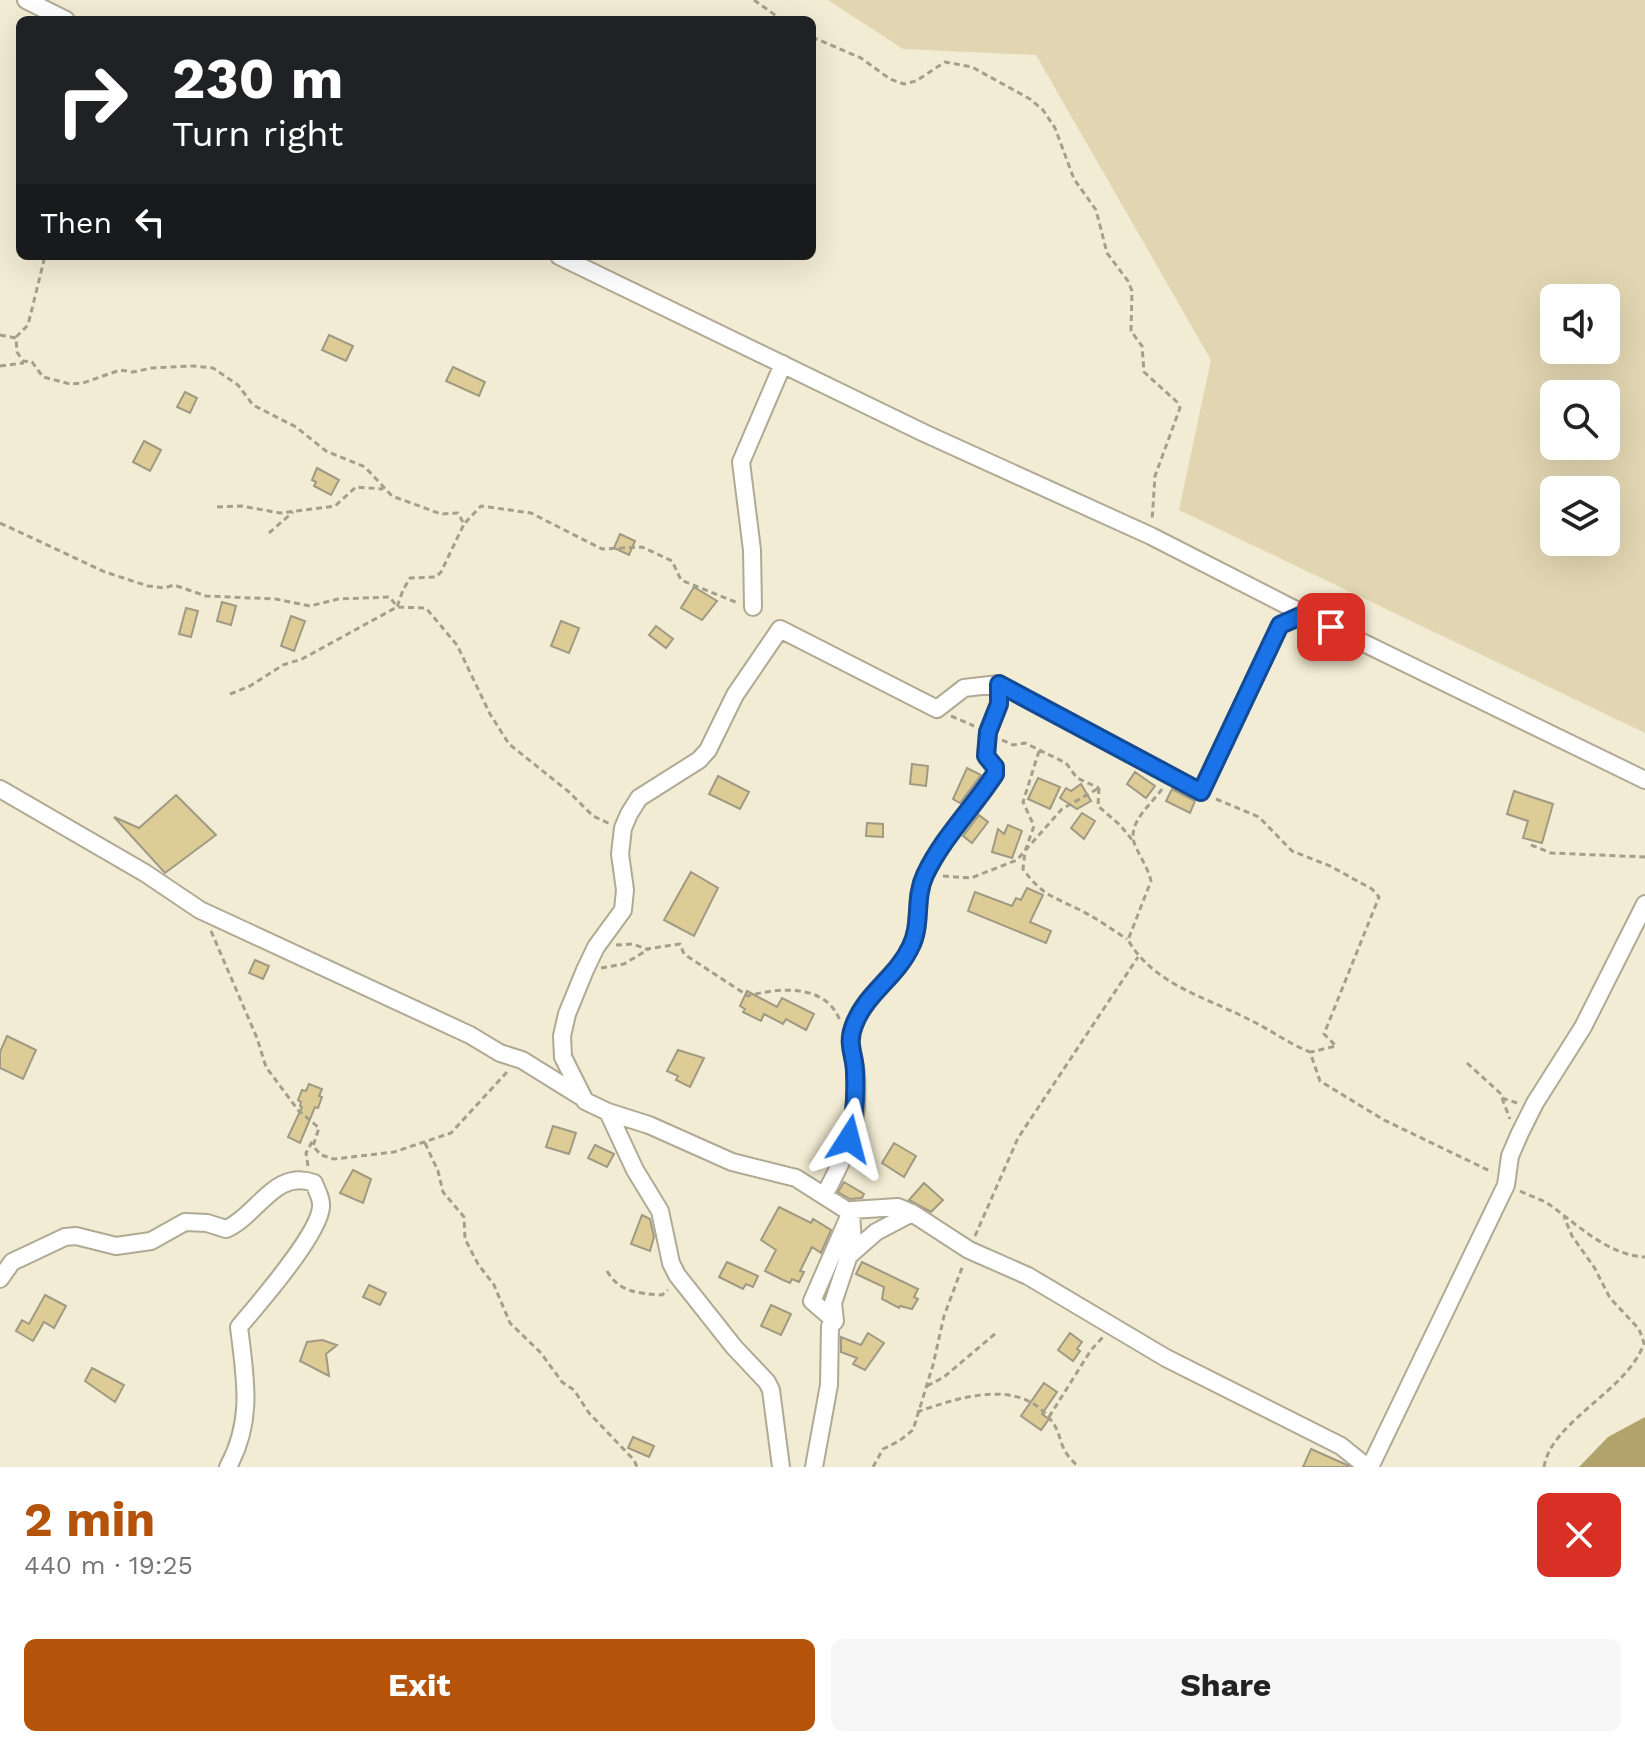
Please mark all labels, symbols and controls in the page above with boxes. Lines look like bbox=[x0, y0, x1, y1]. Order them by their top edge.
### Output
text: 230 m bbox=[172, 46, 343, 112]
icon: right bbox=[40, 48, 144, 152]
text: Turn right bbox=[172, 113, 343, 155]
icon: left bbox=[128, 200, 172, 244]
text: Then bbox=[40, 205, 112, 240]
map controls bbox=[1540, 284, 1620, 556]
button: sound bbox=[1540, 284, 1620, 364]
button: search bbox=[1540, 380, 1620, 460]
button: layers bbox=[1540, 476, 1620, 556]
pin bbox=[1297, 593, 1365, 661]
icon: arrive bbox=[1309, 605, 1353, 649]
position arrow bbox=[807, 1097, 891, 1181]
text: 2 min bbox=[24, 1491, 155, 1548]
button: close bbox=[1537, 1493, 1621, 1577]
text: 440 m · 19:25 bbox=[24, 1550, 193, 1580]
button: Exit bbox=[24, 1639, 815, 1731]
button: Share bbox=[831, 1639, 1621, 1731]

